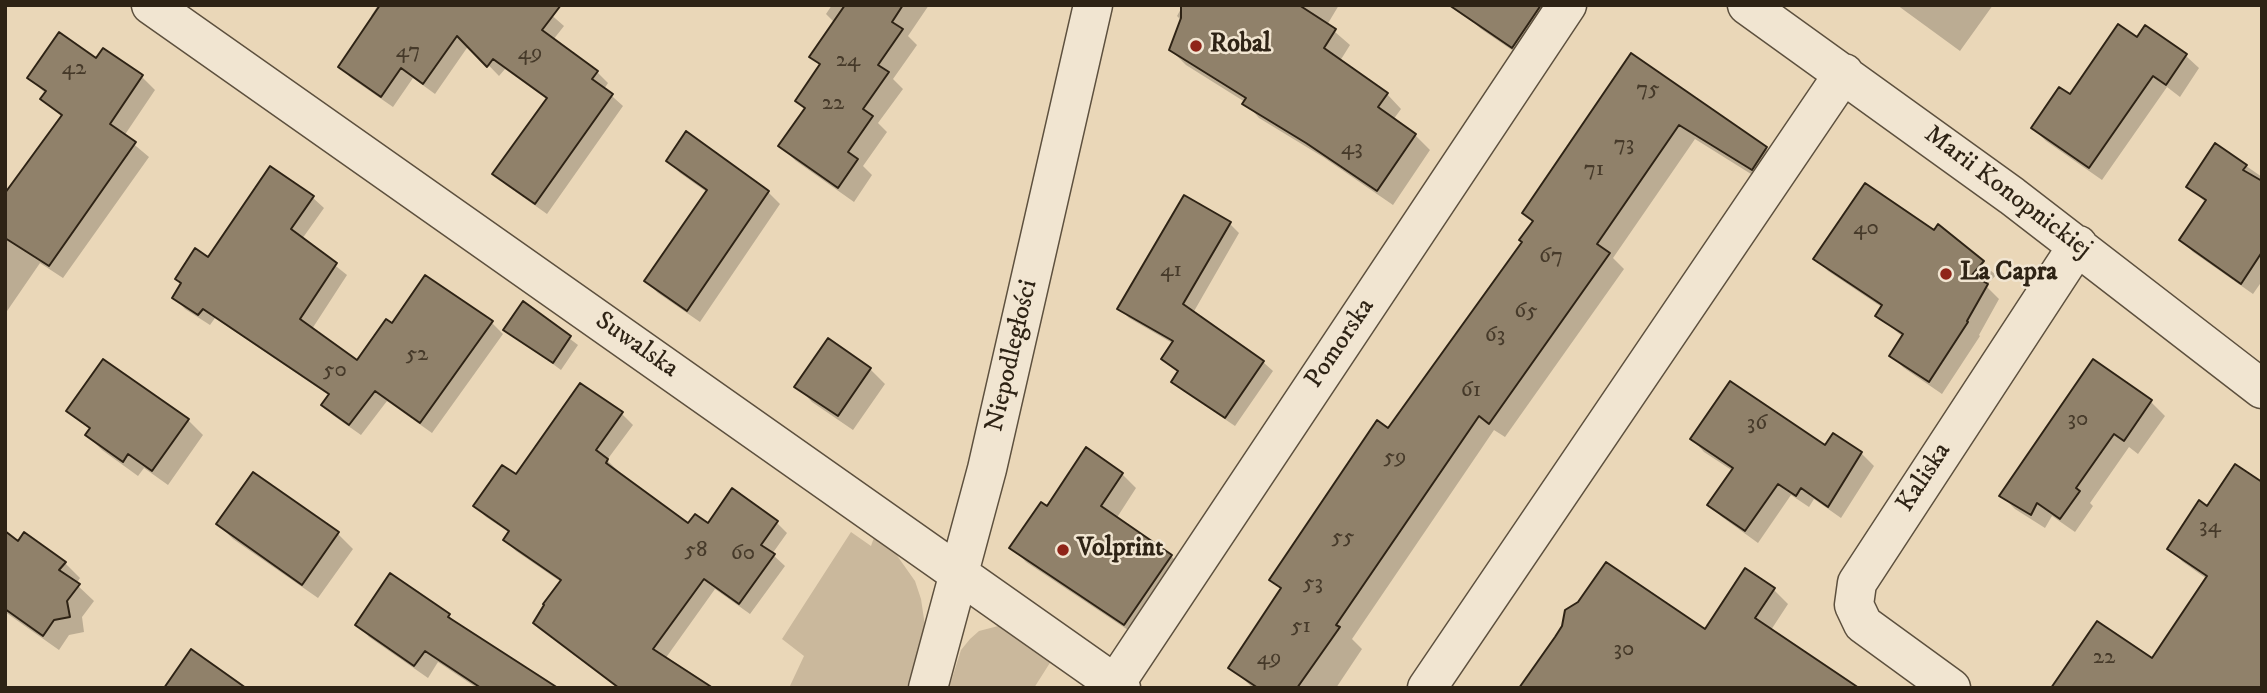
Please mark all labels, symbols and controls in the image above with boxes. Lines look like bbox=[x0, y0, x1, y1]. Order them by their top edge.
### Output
place label: Robal bbox=[1210, 30, 1271, 62]
house number: 47 bbox=[396, 38, 420, 66]
marker: Robal bbox=[1188, 38, 1204, 54]
house number: 49 bbox=[518, 40, 542, 68]
house number: 24 bbox=[836, 47, 860, 75]
house number: 42 bbox=[62, 55, 86, 83]
house number: 75 bbox=[1636, 76, 1660, 104]
house number: 22 bbox=[822, 90, 844, 118]
street label: Marii Konopnickiej bbox=[1917, 120, 2097, 266]
house number: 73 bbox=[1614, 131, 1634, 159]
house number: 43 bbox=[1341, 135, 1363, 163]
house number: 71 bbox=[1584, 156, 1604, 184]
house number: 40 bbox=[1853, 215, 1879, 243]
house number: 67 bbox=[1539, 243, 1563, 271]
house number: 41 bbox=[1160, 257, 1182, 285]
place label: La Capra bbox=[1960, 258, 2057, 290]
marker: La Capra bbox=[1938, 266, 1954, 282]
street label: Niepodległości bbox=[980, 277, 1046, 435]
street label: Pomorska bbox=[1300, 293, 1382, 395]
house number: 65 bbox=[1514, 298, 1538, 326]
street label: Suwalska bbox=[588, 306, 684, 386]
house number: 63 bbox=[1485, 322, 1505, 350]
house number: 52 bbox=[406, 341, 428, 369]
house number: 50 bbox=[323, 357, 347, 385]
house number: 61 bbox=[1461, 377, 1481, 405]
house number: 30 bbox=[2068, 406, 2088, 434]
house number: 36 bbox=[1747, 410, 1767, 438]
street label: Kaliska bbox=[1891, 437, 1959, 519]
house number: 59 bbox=[1384, 444, 1406, 472]
house number: 34 bbox=[2199, 513, 2221, 541]
house number: 55 bbox=[1332, 524, 1354, 552]
place label: Volprint bbox=[1077, 534, 1164, 566]
house number: 58 bbox=[685, 537, 707, 565]
house number: 60 bbox=[731, 540, 755, 568]
marker: Volprint bbox=[1055, 542, 1071, 558]
house number: 53 bbox=[1303, 570, 1323, 598]
house number: 51 bbox=[1291, 613, 1311, 641]
house number: 30 bbox=[1614, 636, 1634, 664]
house number: 22 bbox=[2093, 644, 2115, 672]
house number: 49 bbox=[1257, 645, 1281, 673]

